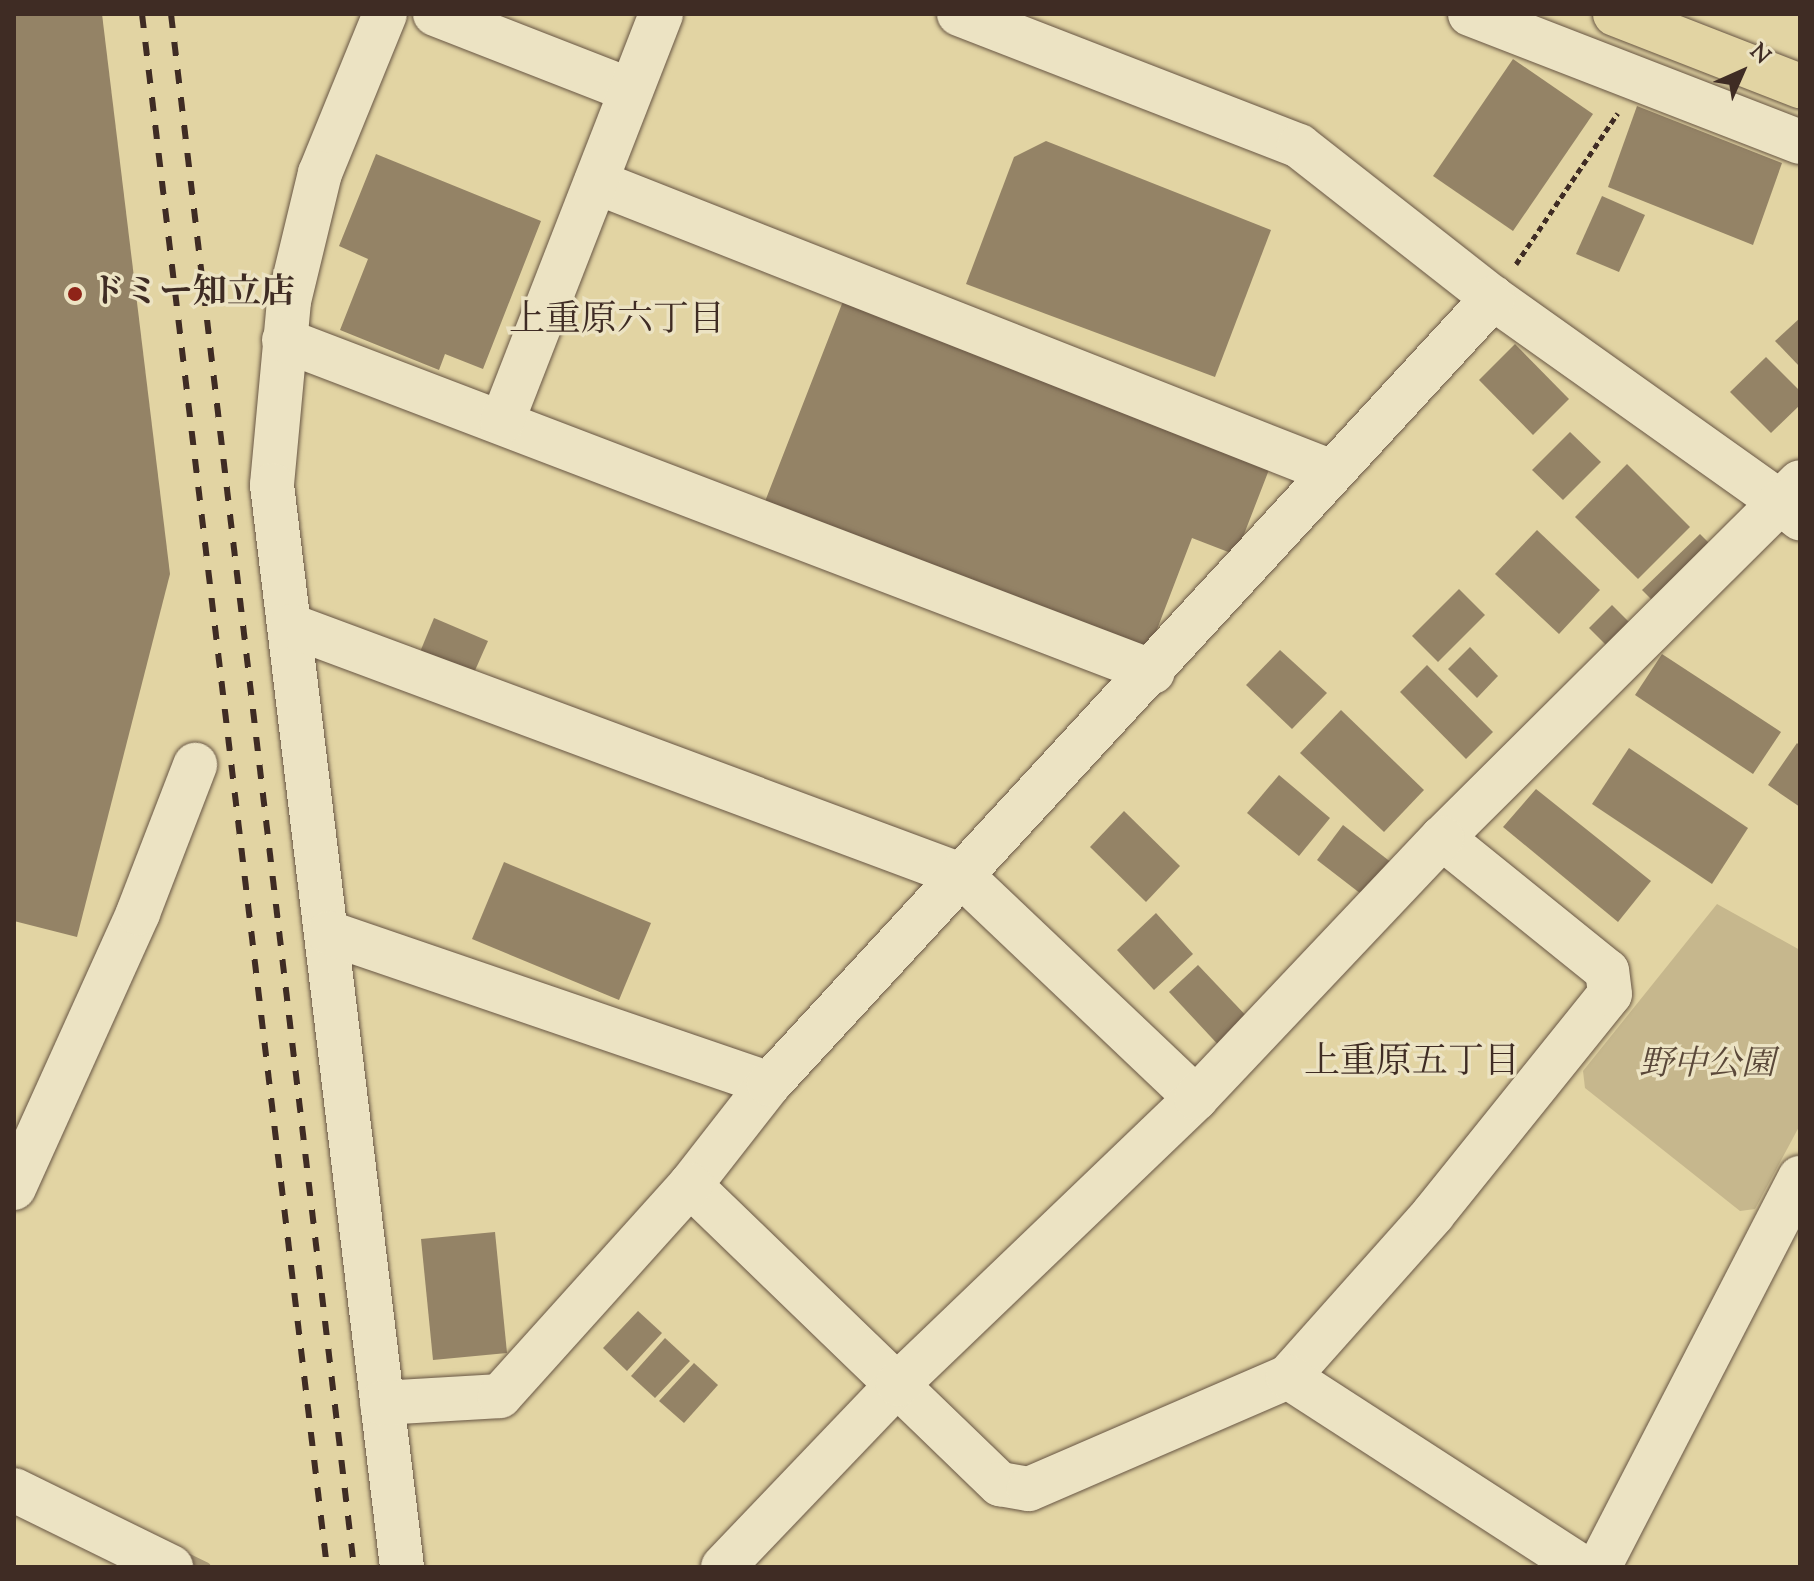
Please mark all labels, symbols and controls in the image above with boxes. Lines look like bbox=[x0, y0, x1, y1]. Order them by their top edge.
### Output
north arrow bbox=[1702, 32, 1782, 112]
text: N bbox=[1741, 38, 1776, 73]
place label: ドミー知立店 bbox=[91, 274, 295, 314]
marker: ドミー知立店 bbox=[66, 285, 84, 303]
district label: 上重原六丁目 bbox=[509, 300, 725, 344]
district label: 上重原五丁目 bbox=[1304, 1042, 1520, 1086]
park label: 野中公園 bbox=[1639, 1046, 1775, 1086]

